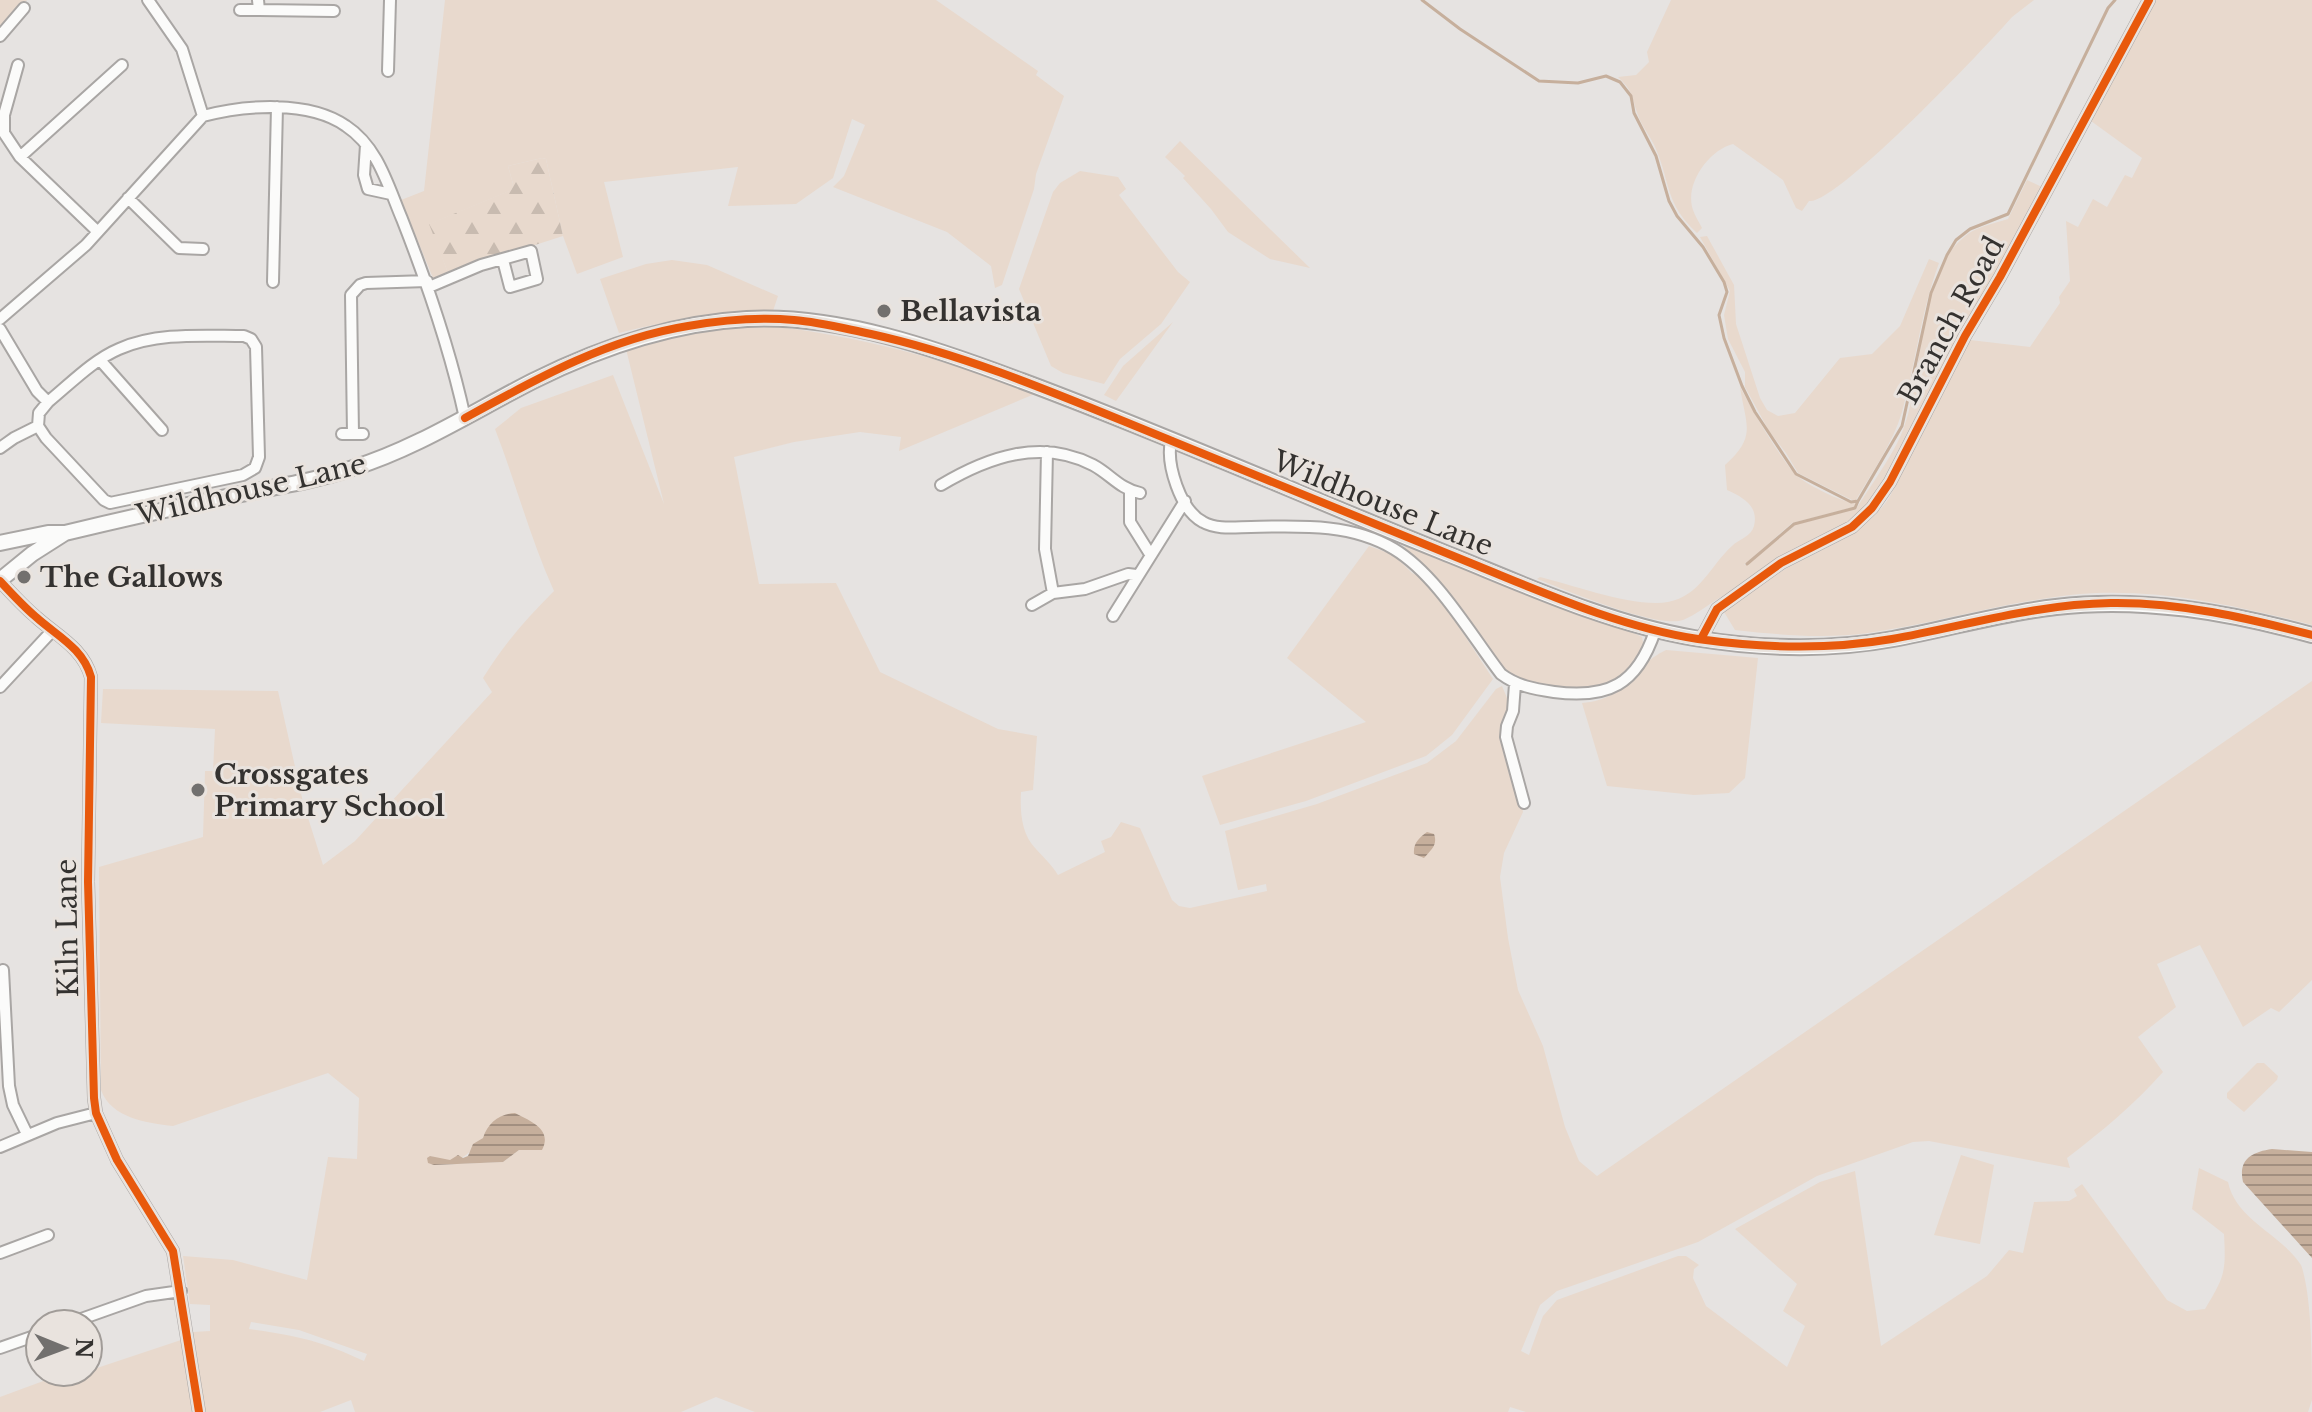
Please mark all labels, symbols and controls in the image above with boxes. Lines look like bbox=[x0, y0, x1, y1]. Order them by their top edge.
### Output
street label: Branch Road bbox=[1891, 230, 2012, 410]
place label: Bellavista bbox=[900, 294, 1041, 329]
marker: Bellavista bbox=[875, 302, 893, 320]
street label: Wildhouse Lane bbox=[1267, 443, 1498, 564]
street label: Wildhouse Lane bbox=[132, 446, 369, 533]
place label: The Gallows bbox=[40, 560, 223, 595]
marker: The Gallows bbox=[15, 568, 33, 586]
place label: Crossgates Primary School bbox=[214, 757, 445, 824]
marker: Crossgates Primary School bbox=[189, 781, 207, 799]
street label: Kiln Lane bbox=[49, 858, 86, 998]
north arrow bbox=[24, 1308, 104, 1388]
text: N bbox=[70, 1338, 97, 1359]

